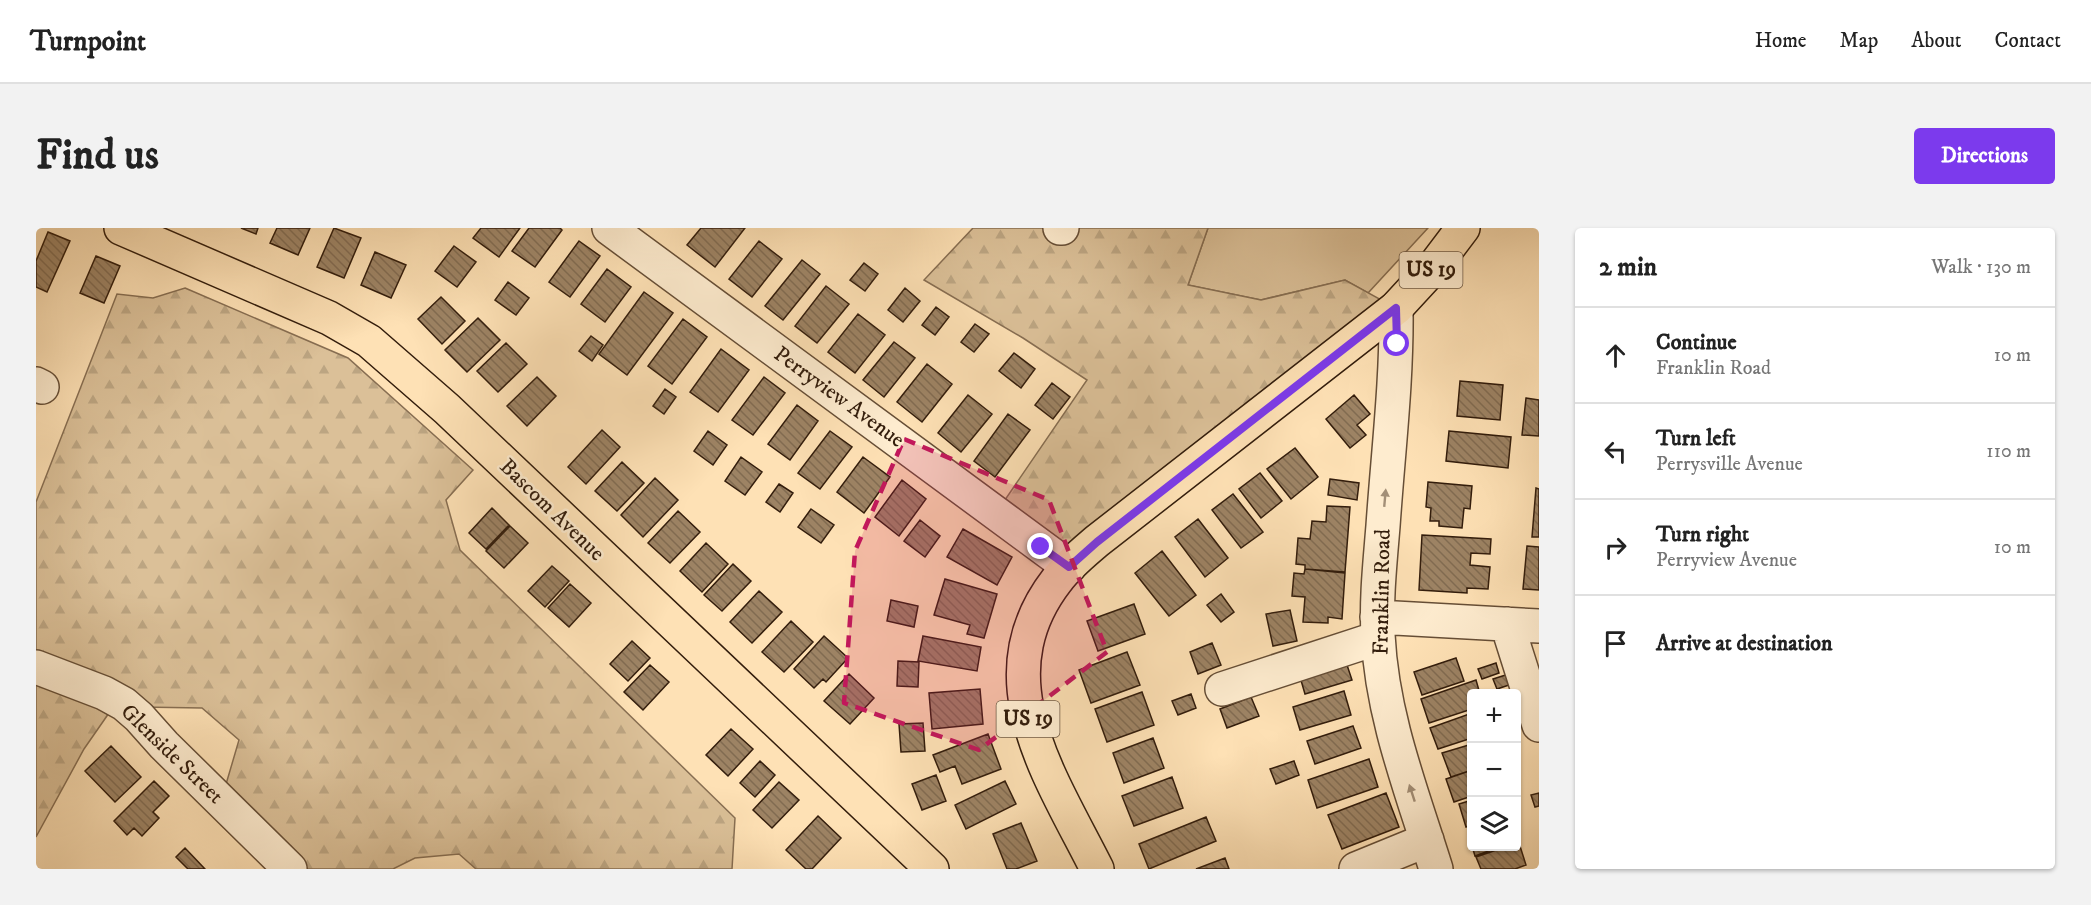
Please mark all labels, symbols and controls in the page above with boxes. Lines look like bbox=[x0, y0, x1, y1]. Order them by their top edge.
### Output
text: Turnpoint bbox=[30, 24, 146, 59]
text: Home bbox=[1755, 28, 1807, 54]
text: Map bbox=[1840, 28, 1878, 54]
text: About bbox=[1911, 28, 1962, 54]
text: Contact bbox=[1995, 28, 2061, 54]
button: Directions bbox=[1914, 128, 2055, 184]
text: Find us bbox=[36, 130, 159, 182]
text: 2 min bbox=[1599, 251, 1657, 284]
road number: US 19 bbox=[1400, 252, 1462, 288]
text: Walk · 130 m bbox=[1931, 255, 2031, 280]
text: Continue bbox=[1656, 329, 1737, 356]
route start bbox=[1383, 330, 1409, 356]
icon: ahead bbox=[1599, 339, 1632, 372]
street label: Perryview Avenue bbox=[768, 341, 910, 453]
text: 10 m bbox=[1994, 343, 2031, 368]
text: Franklin Road bbox=[1656, 356, 1771, 381]
text: Turn left bbox=[1656, 425, 1736, 452]
icon: left bbox=[1599, 435, 1632, 468]
text: 110 m bbox=[1986, 439, 2031, 464]
text: Perrysville Avenue bbox=[1656, 452, 1803, 477]
street label: Bascom Avenue bbox=[494, 453, 610, 567]
one-way arrow bbox=[1380, 488, 1390, 507]
text: Turn right bbox=[1656, 521, 1749, 548]
street label: Franklin Road bbox=[1367, 529, 1397, 655]
icon: right bbox=[1599, 531, 1632, 564]
route end bbox=[1027, 533, 1053, 559]
text: 10 m bbox=[1994, 535, 2031, 560]
text: Perryview Avenue bbox=[1656, 548, 1797, 573]
icon: arrive bbox=[1599, 627, 1632, 660]
text: Arrive at destination bbox=[1656, 630, 1833, 657]
map controls bbox=[1467, 689, 1521, 851]
button: + bbox=[1467, 689, 1521, 743]
street label: Glenside Street bbox=[115, 698, 229, 810]
road number: US 19 bbox=[996, 701, 1060, 737]
button: − bbox=[1467, 743, 1521, 797]
one-way arrow bbox=[1407, 784, 1416, 802]
button: layers bbox=[1467, 797, 1521, 851]

